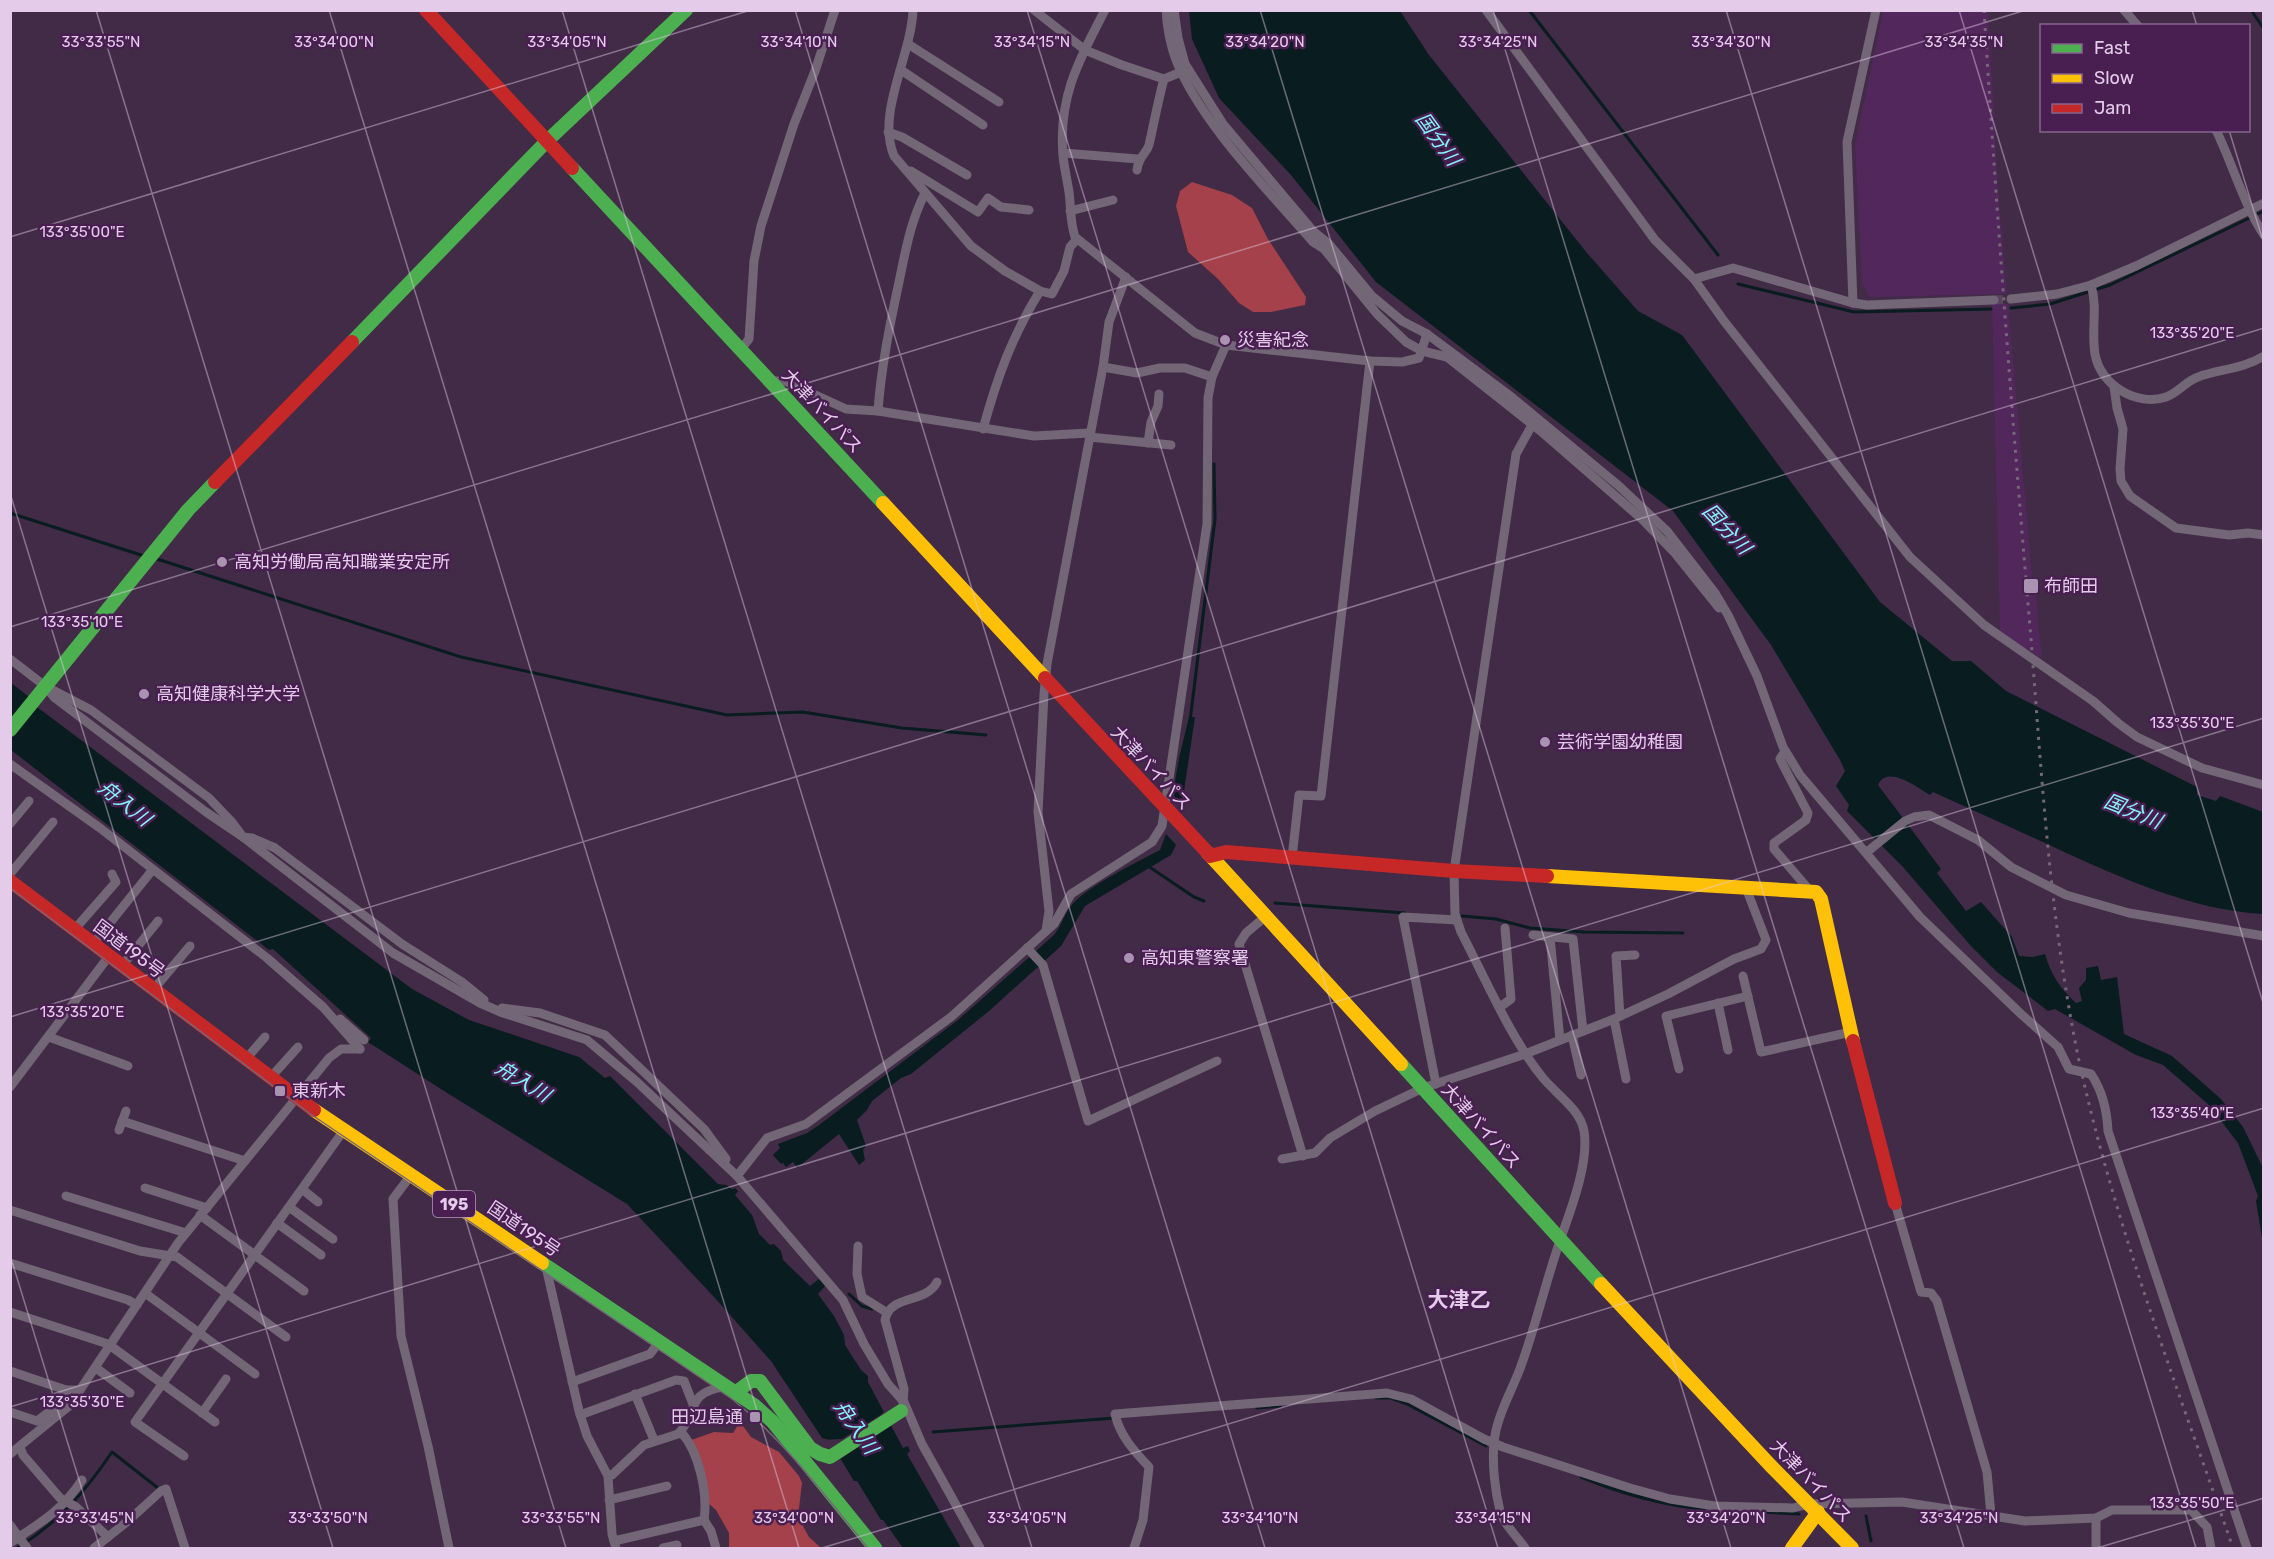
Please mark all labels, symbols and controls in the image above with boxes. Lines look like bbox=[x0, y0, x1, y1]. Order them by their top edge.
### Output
legend bbox=[2040, 24, 2250, 132]
text: 33°33'55"N bbox=[61, 33, 141, 51]
text: 33°34'00"N bbox=[294, 33, 374, 51]
text: 33°34'05"N bbox=[527, 33, 607, 51]
text: 33°34'10"N bbox=[760, 33, 838, 51]
text: 33°34'15"N bbox=[994, 33, 1070, 51]
text: 33°34'20"N bbox=[1225, 33, 1305, 51]
text: 33°34'25"N bbox=[1459, 33, 1537, 51]
text: 33°34'30"N bbox=[1691, 33, 1771, 51]
text: 33°34'35"N bbox=[1924, 33, 2004, 51]
text: Fast bbox=[2094, 37, 2130, 59]
text: Slow bbox=[2094, 67, 2134, 89]
text: Jam bbox=[2094, 97, 2131, 119]
water label: 国分川 bbox=[1411, 108, 1467, 172]
text: 133°35'00"E bbox=[39, 223, 125, 241]
text: 133°35'20"E bbox=[2150, 324, 2234, 342]
place label: 災害紀念 bbox=[1237, 329, 1309, 351]
marker: 災害紀念 bbox=[1218, 333, 1232, 347]
street label: 大津バイパス bbox=[777, 364, 867, 458]
water label: 国分川 bbox=[1698, 499, 1758, 561]
place label: 高知労働局高知職業安定所 bbox=[234, 551, 450, 573]
marker: 高知労働局高知職業安定所 bbox=[215, 555, 229, 569]
place label: 布師田 bbox=[2044, 575, 2098, 597]
marker: 布師田 bbox=[2022, 577, 2040, 595]
text: 133°35'10"E bbox=[41, 613, 123, 631]
place label: 高知健康科学大学 bbox=[156, 683, 300, 705]
marker: 高知健康科学大学 bbox=[137, 687, 151, 701]
text: 133°35'30"E bbox=[2150, 714, 2234, 732]
street label: 大津バイパス bbox=[1106, 721, 1196, 815]
place label: 芸術学園幼稚園 bbox=[1557, 731, 1683, 753]
marker: 芸術学園幼稚園 bbox=[1538, 735, 1552, 749]
water label: 舟入川 bbox=[94, 775, 158, 832]
water label: 国分川 bbox=[2101, 789, 2167, 834]
street label: 国道195号 bbox=[89, 915, 169, 983]
place label: 高知東警察署 bbox=[1141, 947, 1249, 969]
marker: 高知東警察署 bbox=[1122, 951, 1136, 965]
text: 133°35'20"E bbox=[40, 1003, 124, 1021]
water label: 舟入川 bbox=[491, 1055, 557, 1108]
street label: 大津バイパス bbox=[1437, 1079, 1525, 1173]
place label: 東新木 bbox=[292, 1080, 346, 1102]
marker: 東新木 bbox=[273, 1084, 287, 1098]
text: 133°35'40"E bbox=[2150, 1104, 2234, 1122]
road number: 195 bbox=[433, 1191, 475, 1217]
street label: 国道195号 bbox=[483, 1197, 565, 1261]
district label: 大津乙 bbox=[1428, 1287, 1491, 1312]
text: 133°35'30"E bbox=[40, 1393, 124, 1411]
water label: 舟入川 bbox=[829, 1396, 884, 1460]
place label: 田辺島通 bbox=[671, 1406, 743, 1428]
marker: 田辺島通 bbox=[748, 1410, 762, 1424]
street label: 大津バイパス bbox=[1766, 1435, 1856, 1527]
text: 133°35'50"E bbox=[2150, 1494, 2234, 1512]
text: 33°33'45"N bbox=[56, 1509, 134, 1527]
text: 33°33'50"N bbox=[288, 1509, 368, 1527]
text: 33°33'55"N bbox=[521, 1509, 601, 1527]
text: 33°34'00"N bbox=[754, 1509, 834, 1527]
text: 33°34'05"N bbox=[987, 1509, 1067, 1527]
text: 33°34'10"N bbox=[1221, 1509, 1299, 1527]
text: 33°34'15"N bbox=[1455, 1509, 1531, 1527]
text: 33°34'20"N bbox=[1686, 1509, 1766, 1527]
text: 33°34'25"N bbox=[1920, 1509, 1998, 1527]

